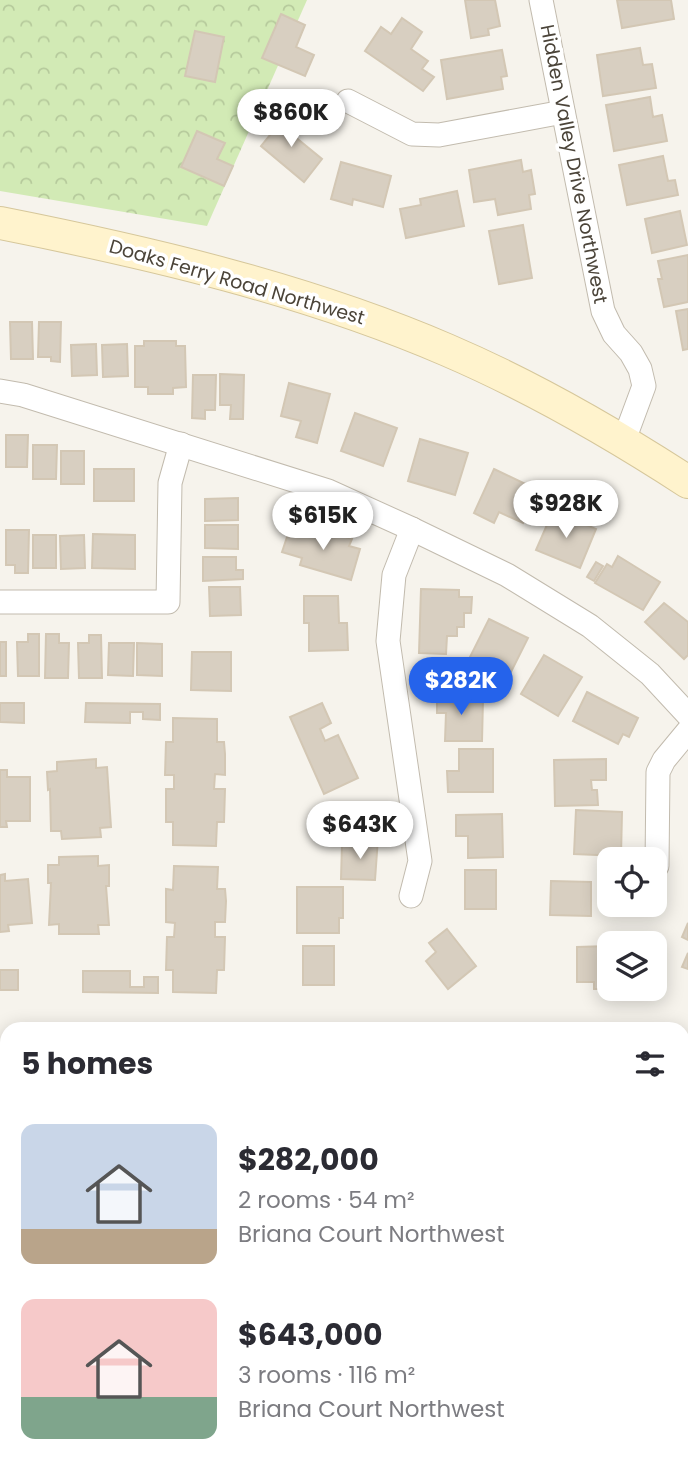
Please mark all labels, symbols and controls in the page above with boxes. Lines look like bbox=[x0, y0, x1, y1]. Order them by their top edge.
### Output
street label: Hidden Valley Drive Northwest bbox=[534, 22, 614, 306]
pin: $860K bbox=[242, 90, 340, 149]
text: $860K bbox=[253, 96, 329, 128]
street label: Doaks Ferry Road Northwest bbox=[106, 233, 368, 332]
pin: $928K bbox=[517, 480, 615, 540]
text: $928K bbox=[529, 487, 603, 519]
pin: $615K bbox=[274, 492, 372, 552]
text: $615K bbox=[288, 499, 358, 531]
pin: $282K bbox=[412, 658, 510, 717]
text: $282K bbox=[425, 664, 497, 696]
pin: $643K bbox=[311, 802, 409, 861]
text: $643K bbox=[322, 808, 398, 840]
map controls bbox=[597, 847, 667, 1001]
button: locate bbox=[597, 847, 667, 917]
button: layers bbox=[597, 931, 667, 1001]
text: 5 homes bbox=[21, 1042, 153, 1085]
icon: filters bbox=[631, 1045, 669, 1083]
text: $282,000 bbox=[238, 1138, 379, 1181]
icon: home bbox=[77, 1152, 161, 1236]
text: 2 rooms · 54 m² bbox=[238, 1184, 415, 1216]
text: Briana Court Northwest bbox=[238, 1218, 505, 1250]
text: $643,000 bbox=[238, 1313, 383, 1356]
icon: home bbox=[77, 1327, 161, 1411]
text: 3 rooms · 116 m² bbox=[238, 1359, 415, 1391]
text: Briana Court Northwest bbox=[238, 1393, 505, 1425]

